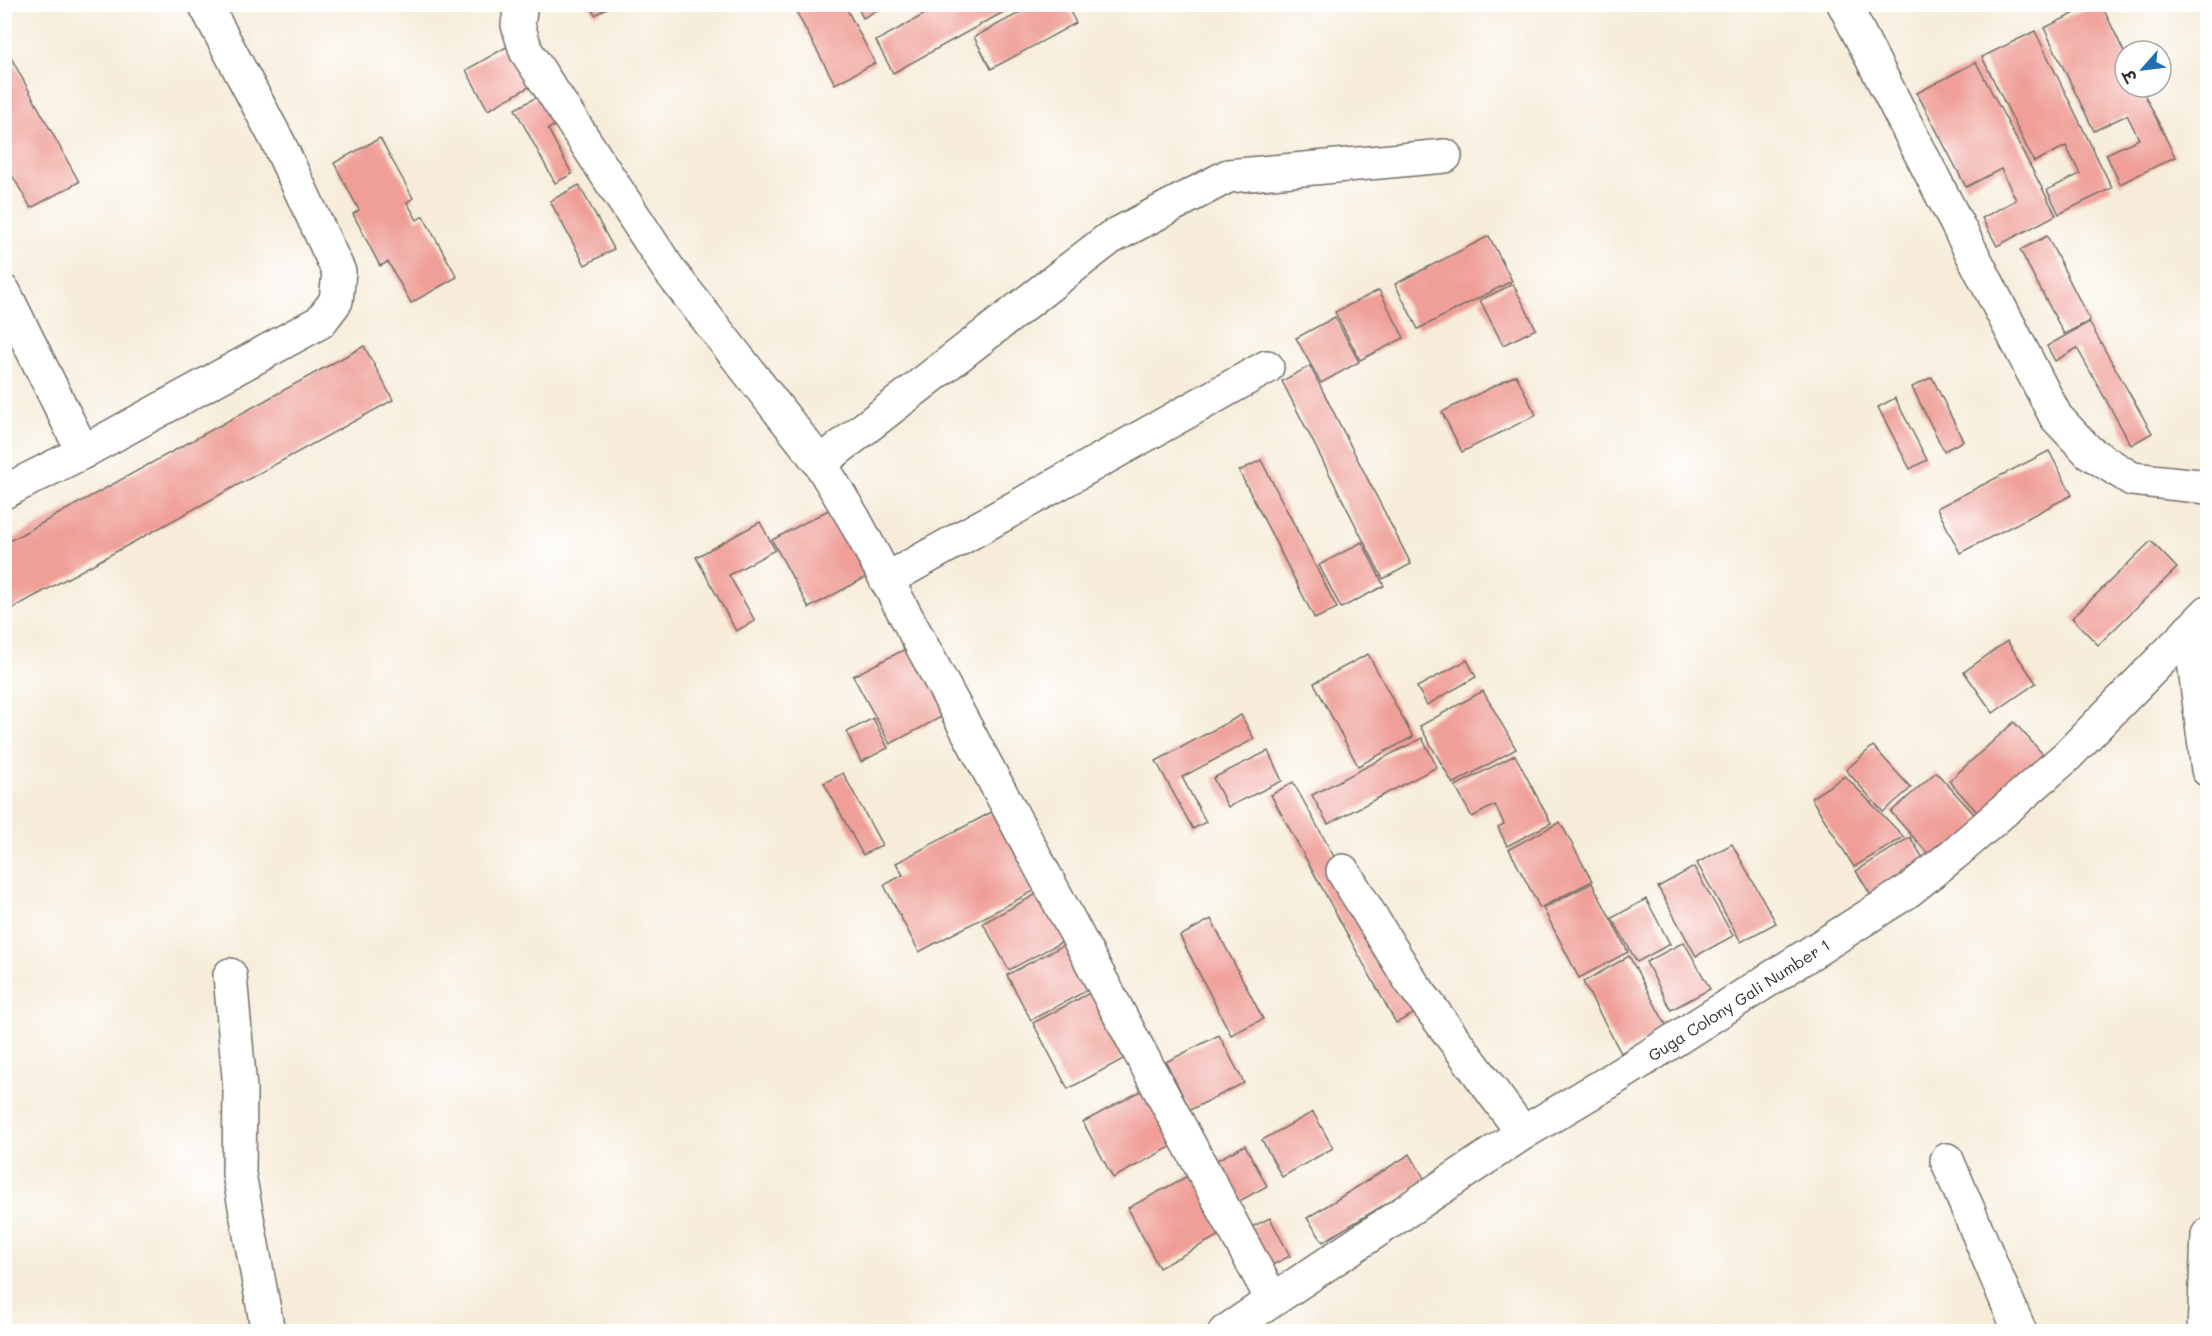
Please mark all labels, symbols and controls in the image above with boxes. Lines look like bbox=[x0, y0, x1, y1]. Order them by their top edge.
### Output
north arrow bbox=[2113, 39, 2173, 99]
text: उ bbox=[2117, 65, 2142, 88]
street label: Guga Colony Gali Number 1 bbox=[1644, 933, 1833, 1065]

